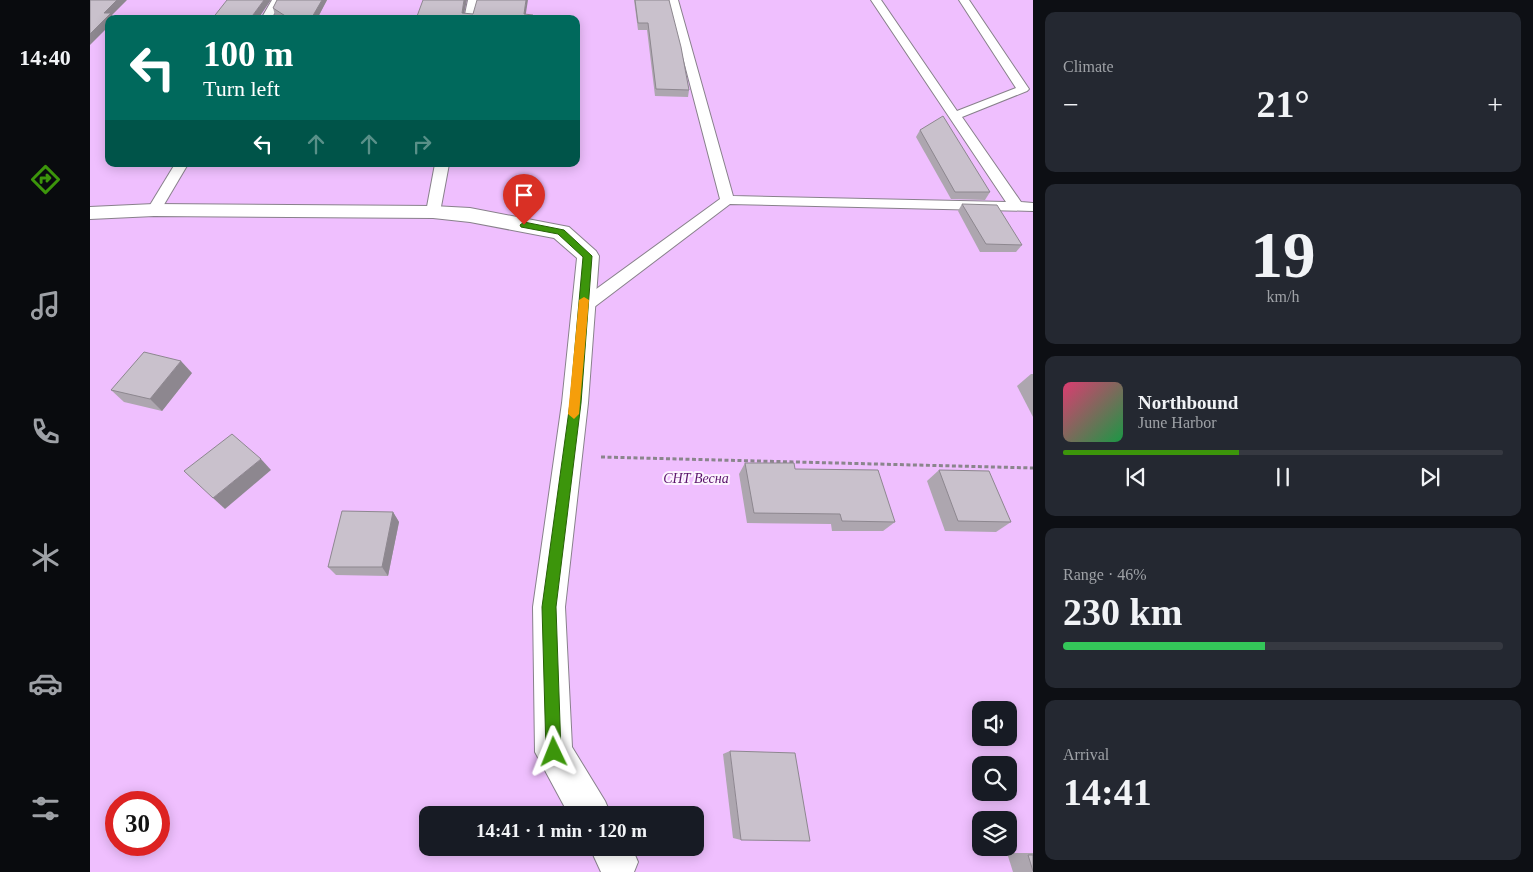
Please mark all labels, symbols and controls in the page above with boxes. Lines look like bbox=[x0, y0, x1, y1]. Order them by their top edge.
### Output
icon: left bbox=[120, 35, 185, 100]
text: 100 m bbox=[203, 35, 293, 74]
text: 14:40 bbox=[19, 45, 71, 70]
text: Climate bbox=[1063, 58, 1114, 75]
text: Turn left bbox=[203, 76, 280, 101]
text: 21° bbox=[1256, 83, 1310, 125]
text: − bbox=[1063, 89, 1079, 120]
text: + bbox=[1487, 89, 1503, 120]
icon: left bbox=[249, 130, 277, 158]
icon: ahead bbox=[302, 130, 330, 158]
icon: ahead bbox=[355, 130, 383, 158]
icon: right bbox=[408, 130, 436, 158]
icon: directions bbox=[28, 162, 63, 197]
pin bbox=[503, 174, 545, 225]
icon: arrive bbox=[510, 181, 538, 209]
text: 19 bbox=[1251, 219, 1316, 291]
icon: music bbox=[28, 288, 63, 323]
text: km/h bbox=[1267, 288, 1299, 305]
text: Northbound bbox=[1138, 392, 1238, 413]
icon: phone bbox=[28, 414, 63, 449]
text: June Harbor bbox=[1138, 414, 1217, 431]
icon: previous bbox=[1122, 463, 1150, 491]
icon: pause bbox=[1269, 463, 1297, 491]
icon: next bbox=[1416, 463, 1444, 491]
park label: СНТ Весна bbox=[663, 471, 729, 486]
icon: climate bbox=[28, 540, 63, 575]
text: Range · 46% bbox=[1063, 566, 1147, 583]
text: 230 km bbox=[1063, 591, 1182, 633]
icon: car bbox=[28, 666, 63, 701]
map controls bbox=[972, 701, 1017, 856]
button: sound bbox=[972, 701, 1017, 746]
position arrow bbox=[527, 725, 579, 777]
text: Arrival bbox=[1063, 746, 1109, 763]
button: search bbox=[972, 756, 1017, 801]
text: 14:41 bbox=[1063, 771, 1152, 813]
icon: filters bbox=[28, 791, 63, 826]
speed limit sign: 30 bbox=[105, 791, 170, 856]
button: layers bbox=[972, 811, 1017, 856]
text: 14:41 · 1 min · 120 m bbox=[476, 820, 647, 841]

